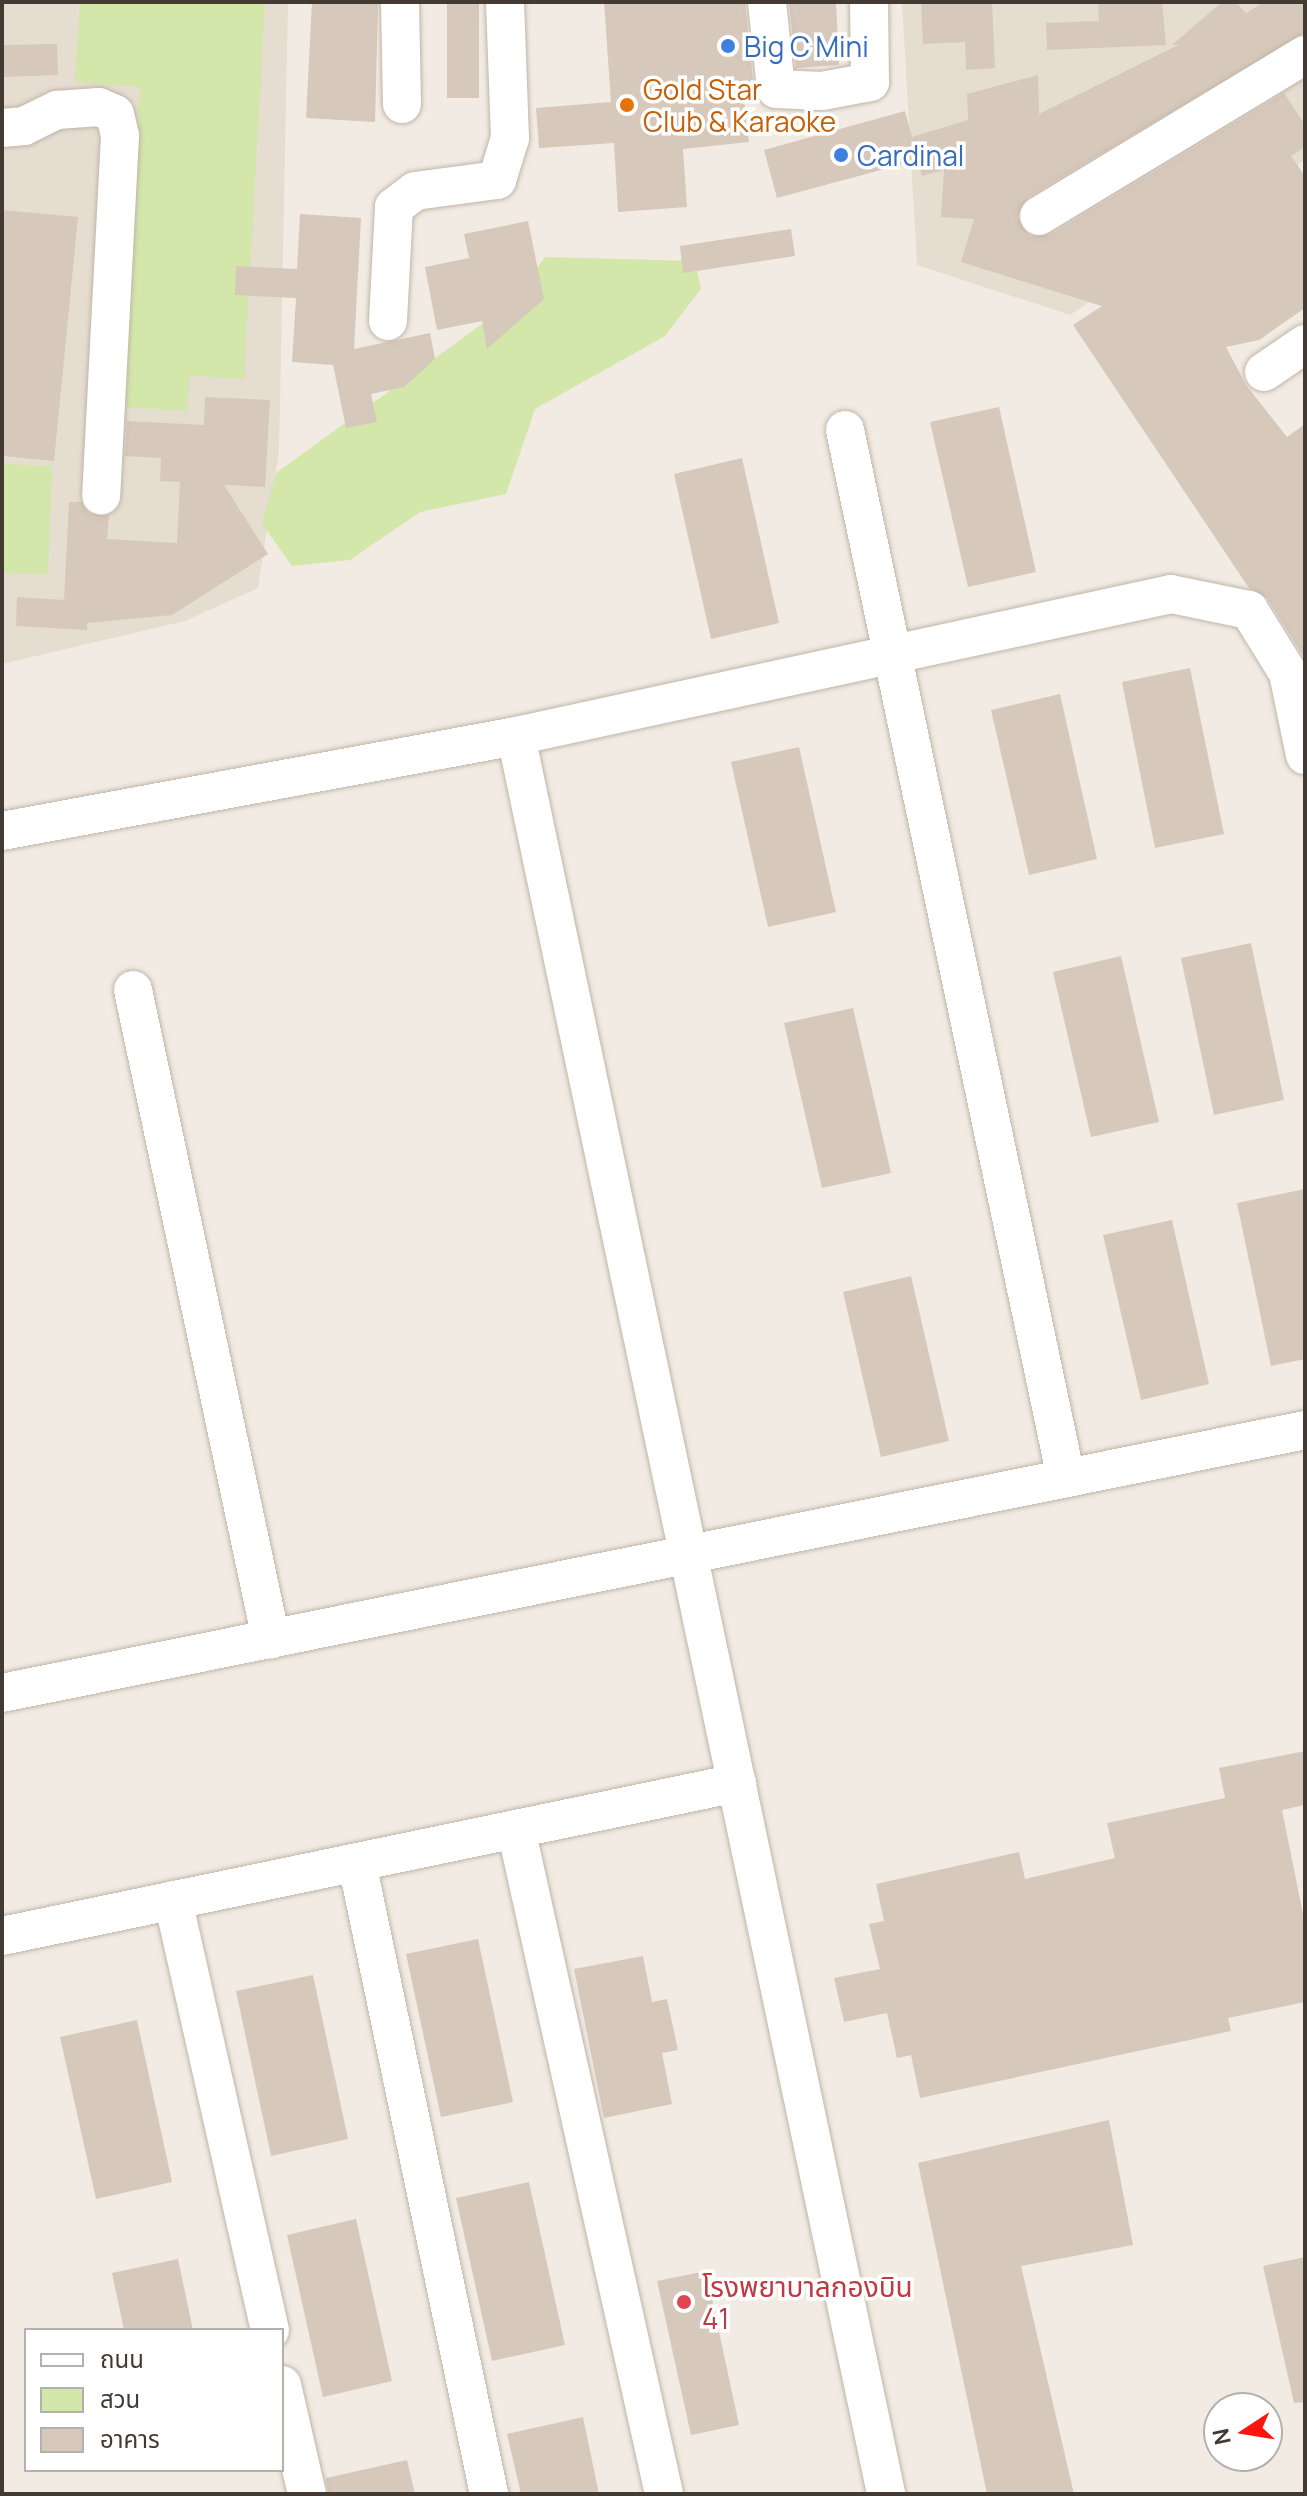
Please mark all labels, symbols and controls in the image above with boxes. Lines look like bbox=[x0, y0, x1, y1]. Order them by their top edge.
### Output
place label: Big C Mini bbox=[744, 29, 869, 63]
marker: Big C Mini bbox=[719, 37, 737, 55]
place label: Gold Star Club & Karaoke bbox=[643, 72, 836, 138]
marker: Gold Star Club & Karaoke bbox=[618, 96, 636, 114]
place label: Cardinal bbox=[857, 138, 964, 172]
marker: Cardinal bbox=[832, 146, 850, 164]
place label: โรงพยาบาลกองบิน 41 bbox=[702, 2269, 913, 2335]
marker: โรงพยาบาลกองบิน 41 bbox=[673, 2291, 695, 2313]
legend bbox=[24, 2328, 284, 2472]
text: ถนน bbox=[100, 2342, 144, 2375]
text: สวน bbox=[100, 2382, 140, 2415]
north arrow bbox=[1203, 2392, 1283, 2472]
text: อาคาร bbox=[100, 2422, 160, 2455]
text: N bbox=[1205, 2426, 1238, 2447]

